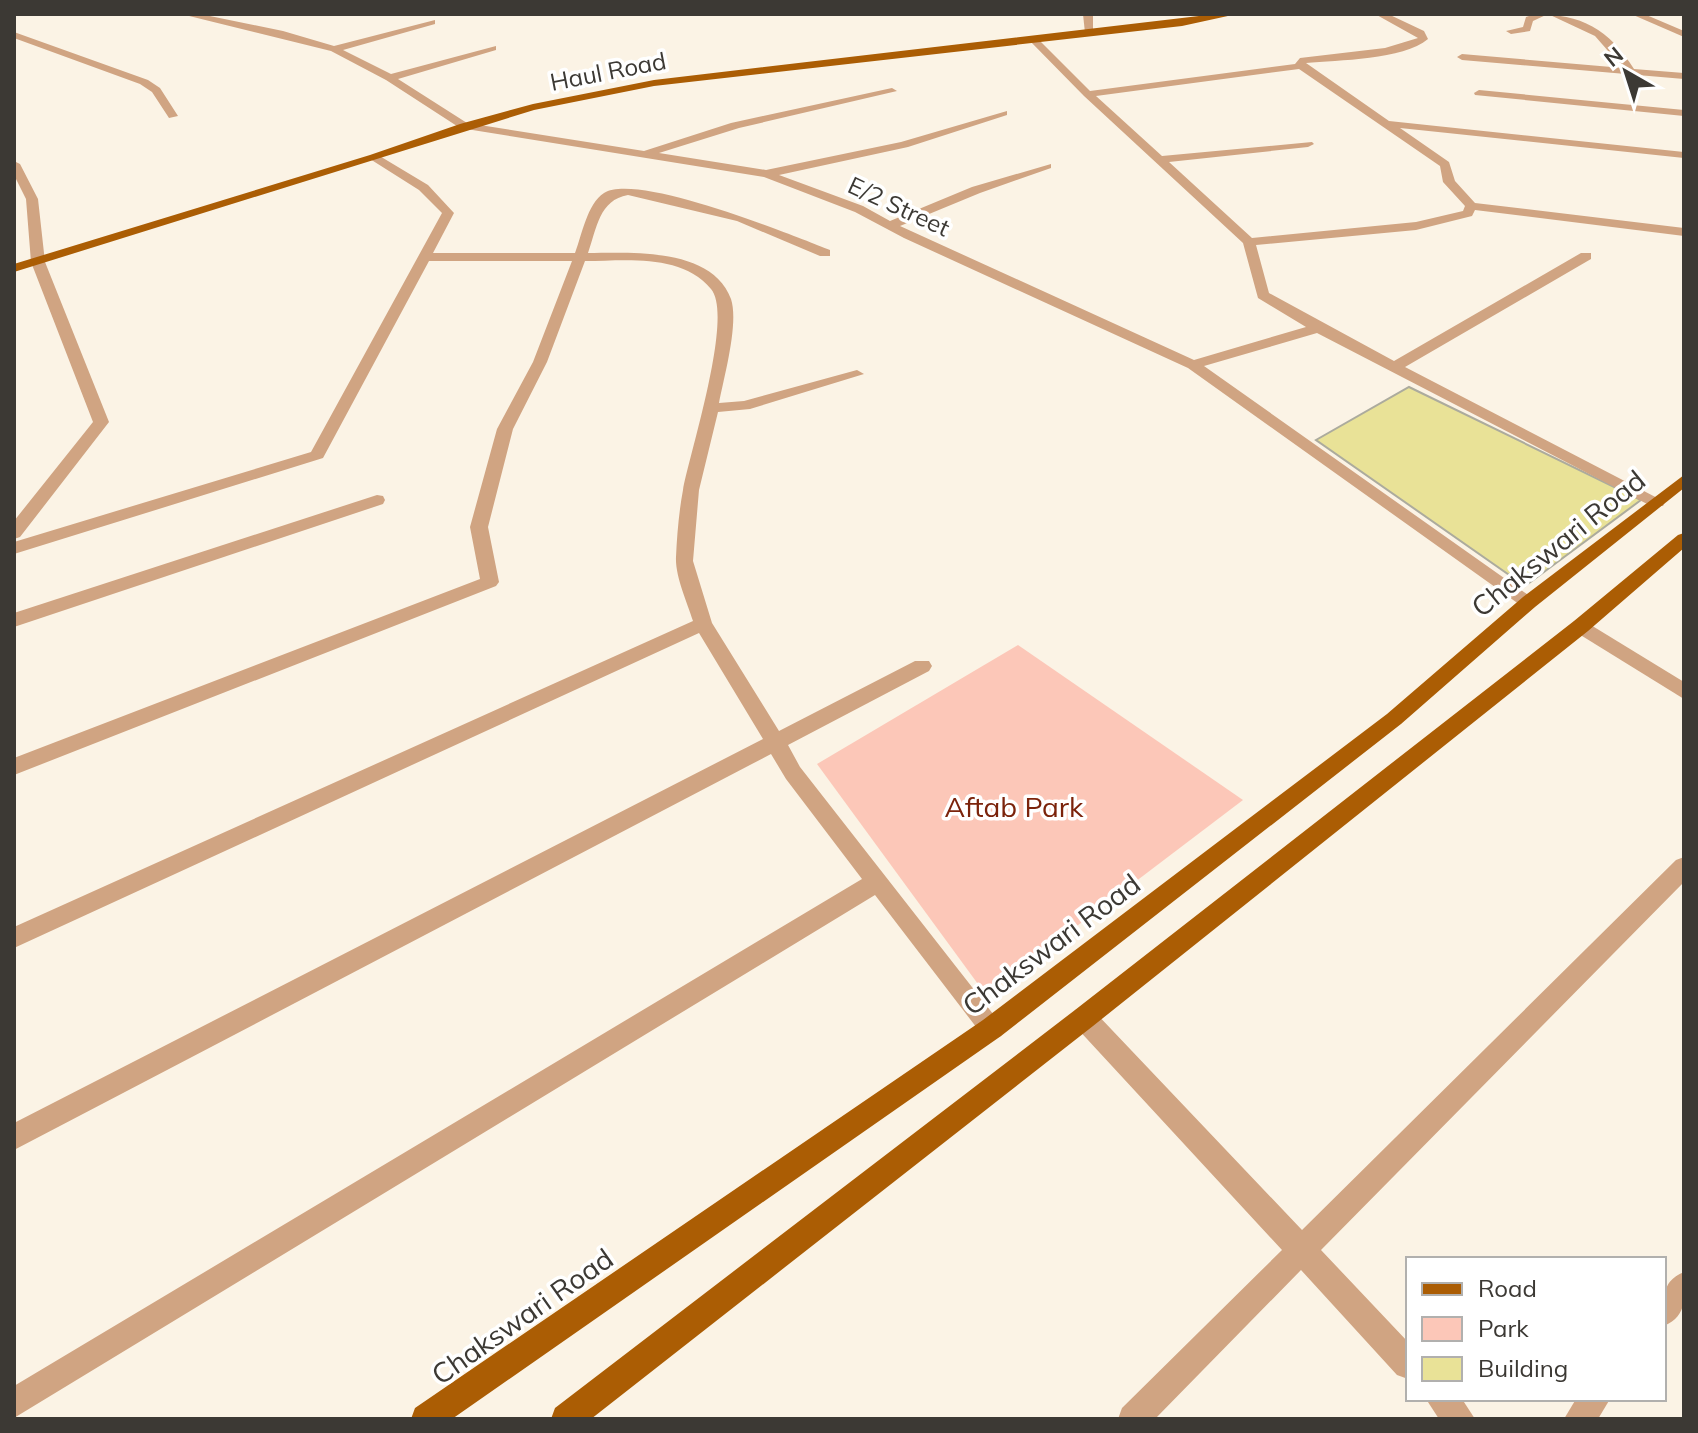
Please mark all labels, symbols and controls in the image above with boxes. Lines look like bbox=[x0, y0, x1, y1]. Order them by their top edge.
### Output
north arrow bbox=[1586, 32, 1666, 112]
text: N bbox=[1598, 40, 1629, 73]
street label: Haul Road bbox=[547, 45, 669, 97]
street label: E/2 Street bbox=[843, 169, 955, 243]
street label: Chakswari Road bbox=[1464, 462, 1652, 624]
park label: Aftab Park bbox=[945, 789, 1084, 824]
street label: Chakswari Road bbox=[955, 866, 1147, 1022]
street label: Chakswari Road bbox=[424, 1240, 620, 1392]
legend bbox=[1406, 1257, 1666, 1401]
text: Road bbox=[1478, 1273, 1537, 1303]
text: Park bbox=[1478, 1313, 1529, 1343]
text: Building bbox=[1478, 1353, 1568, 1383]

